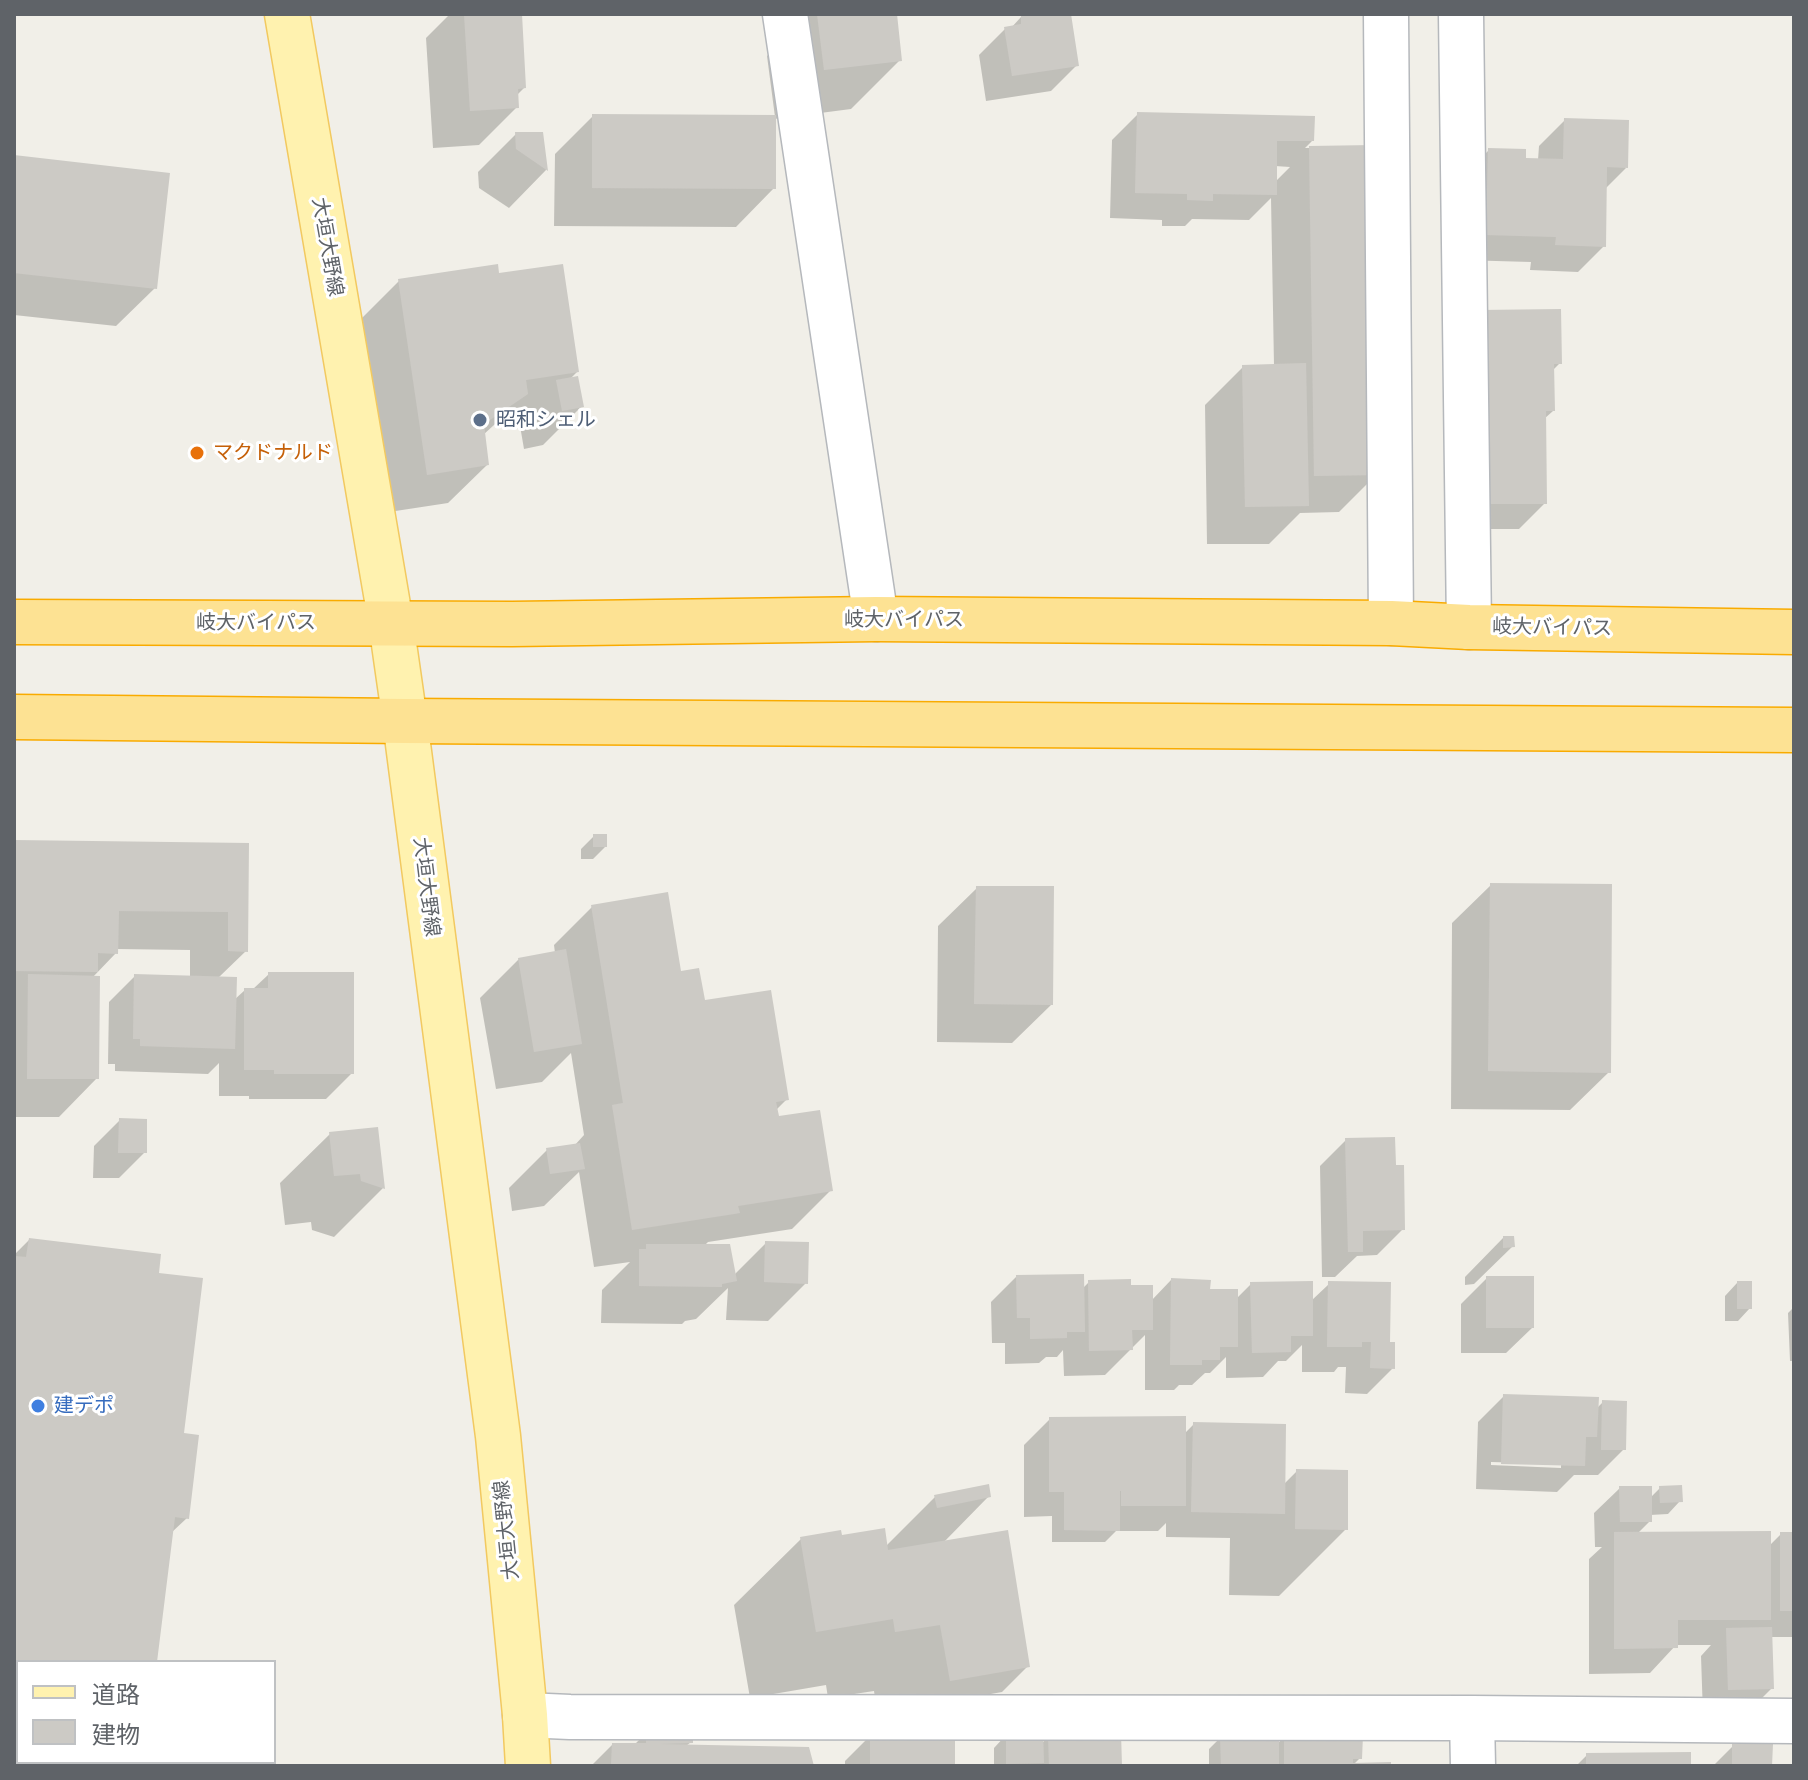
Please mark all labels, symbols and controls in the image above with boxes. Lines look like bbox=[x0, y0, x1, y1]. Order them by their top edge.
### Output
street label: 大垣大野線 bbox=[306, 196, 348, 298]
place label: 昭和シェル bbox=[496, 408, 596, 432]
marker: 昭和シェル bbox=[471, 411, 489, 429]
place label: マクドナルド bbox=[213, 441, 333, 465]
marker: マクドナルド bbox=[188, 444, 206, 462]
street label: 岐大バイパス bbox=[844, 608, 964, 632]
street label: 岐大バイパス bbox=[196, 611, 316, 635]
street label: 岐大バイパス bbox=[1492, 615, 1612, 641]
street label: 大垣大野線 bbox=[408, 836, 444, 938]
place label: 建デポ bbox=[54, 1394, 114, 1418]
marker: 建デポ bbox=[29, 1397, 47, 1415]
street label: 大垣大野線 bbox=[490, 1479, 524, 1581]
legend bbox=[16, 1660, 276, 1764]
text: 道路 bbox=[92, 1677, 140, 1710]
text: 建物 bbox=[92, 1717, 140, 1750]

